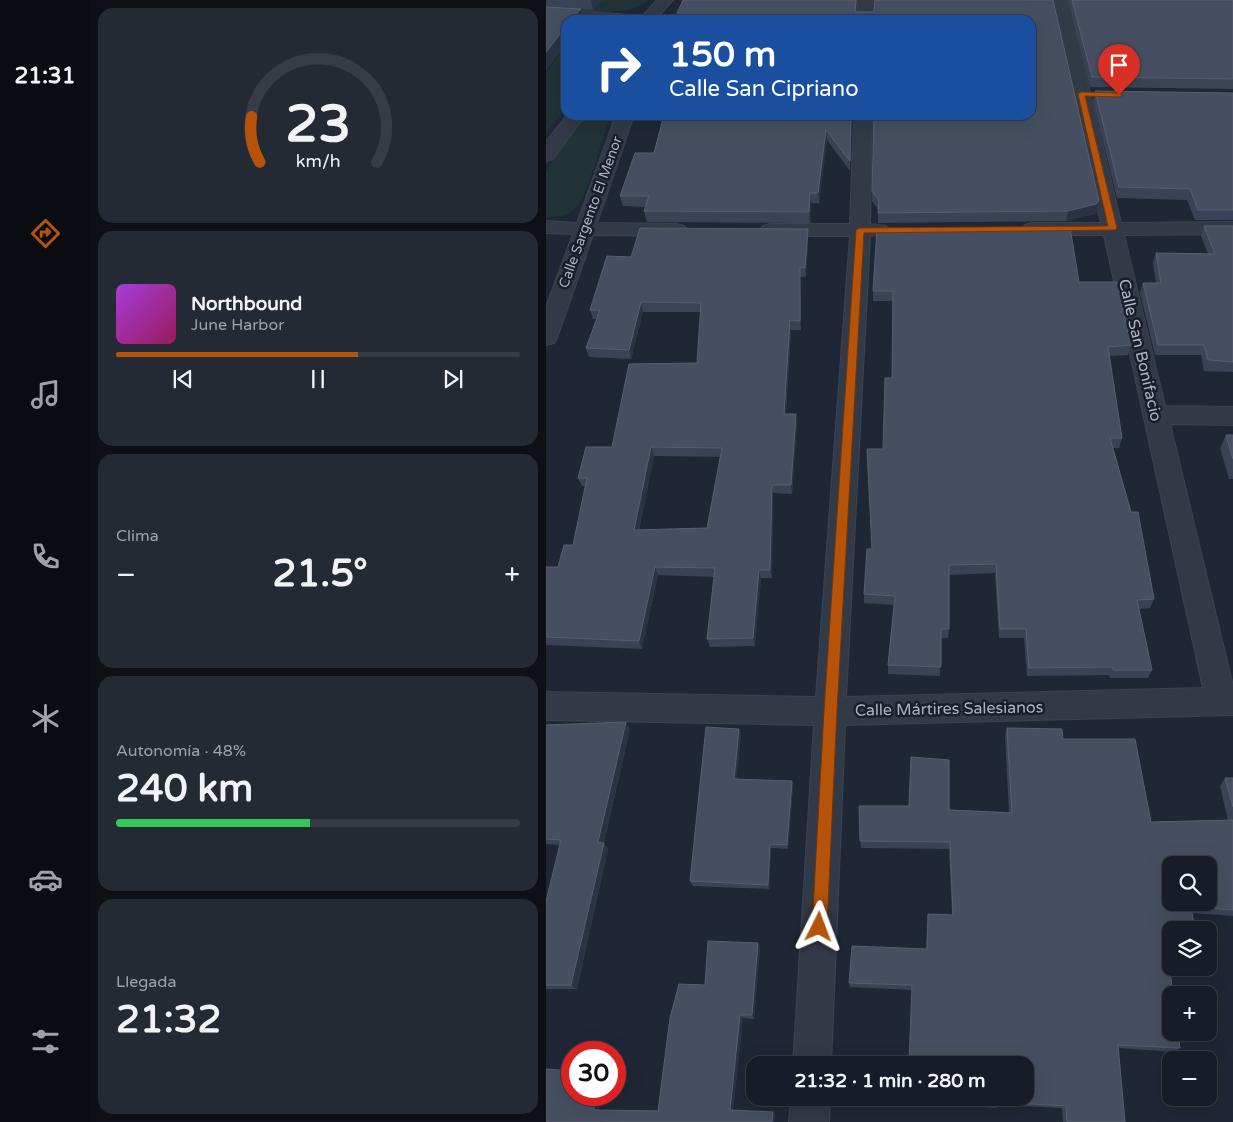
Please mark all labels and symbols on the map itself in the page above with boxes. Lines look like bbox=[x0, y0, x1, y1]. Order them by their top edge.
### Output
pin bbox=[1098, 44, 1140, 95]
street label: Calle Sargento El Menor bbox=[555, 133, 626, 290]
street label: Calle San Bonifacio bbox=[1114, 277, 1166, 423]
street label: Calle Mártires Salesianos bbox=[855, 697, 1043, 721]
position arrow bbox=[792, 900, 844, 952]
speed limit sign: 30 bbox=[561, 1041, 626, 1106]

